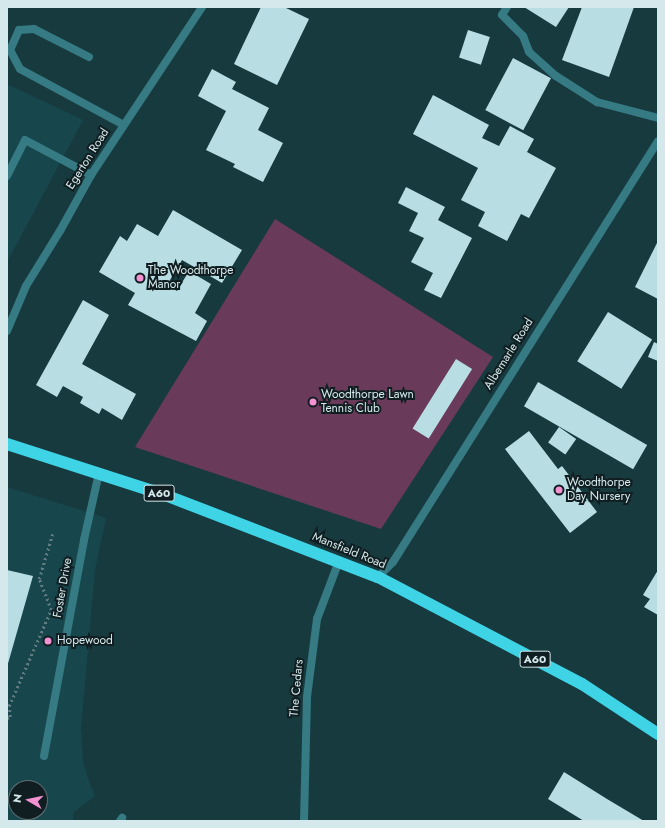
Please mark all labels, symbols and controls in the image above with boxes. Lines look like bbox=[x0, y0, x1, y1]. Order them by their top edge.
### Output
street label: Egerton Road bbox=[64, 126, 112, 192]
place label: The Woodthorpe Manor bbox=[148, 264, 233, 292]
marker: The Woodthorpe Manor bbox=[135, 273, 145, 283]
street label: Albemarle Road bbox=[481, 316, 537, 392]
place label: Woodthorpe Lawn Tennis Club bbox=[321, 388, 414, 416]
marker: Woodthorpe Lawn Tennis Club bbox=[308, 397, 318, 407]
place label: Woodthorpe Day Nursery bbox=[567, 476, 631, 504]
road number: A60 bbox=[143, 484, 175, 502]
marker: Woodthorpe Day Nursery bbox=[554, 485, 564, 495]
street label: Mansfield Road bbox=[310, 530, 388, 572]
street label: Foster Drive bbox=[51, 557, 75, 619]
place label: Hopewood bbox=[57, 634, 113, 648]
marker: Hopewood bbox=[42, 635, 54, 647]
road number: A60 bbox=[519, 650, 551, 668]
street label: The Cedars bbox=[287, 659, 307, 717]
north arrow bbox=[8, 780, 48, 820]
text: N bbox=[9, 793, 26, 804]

